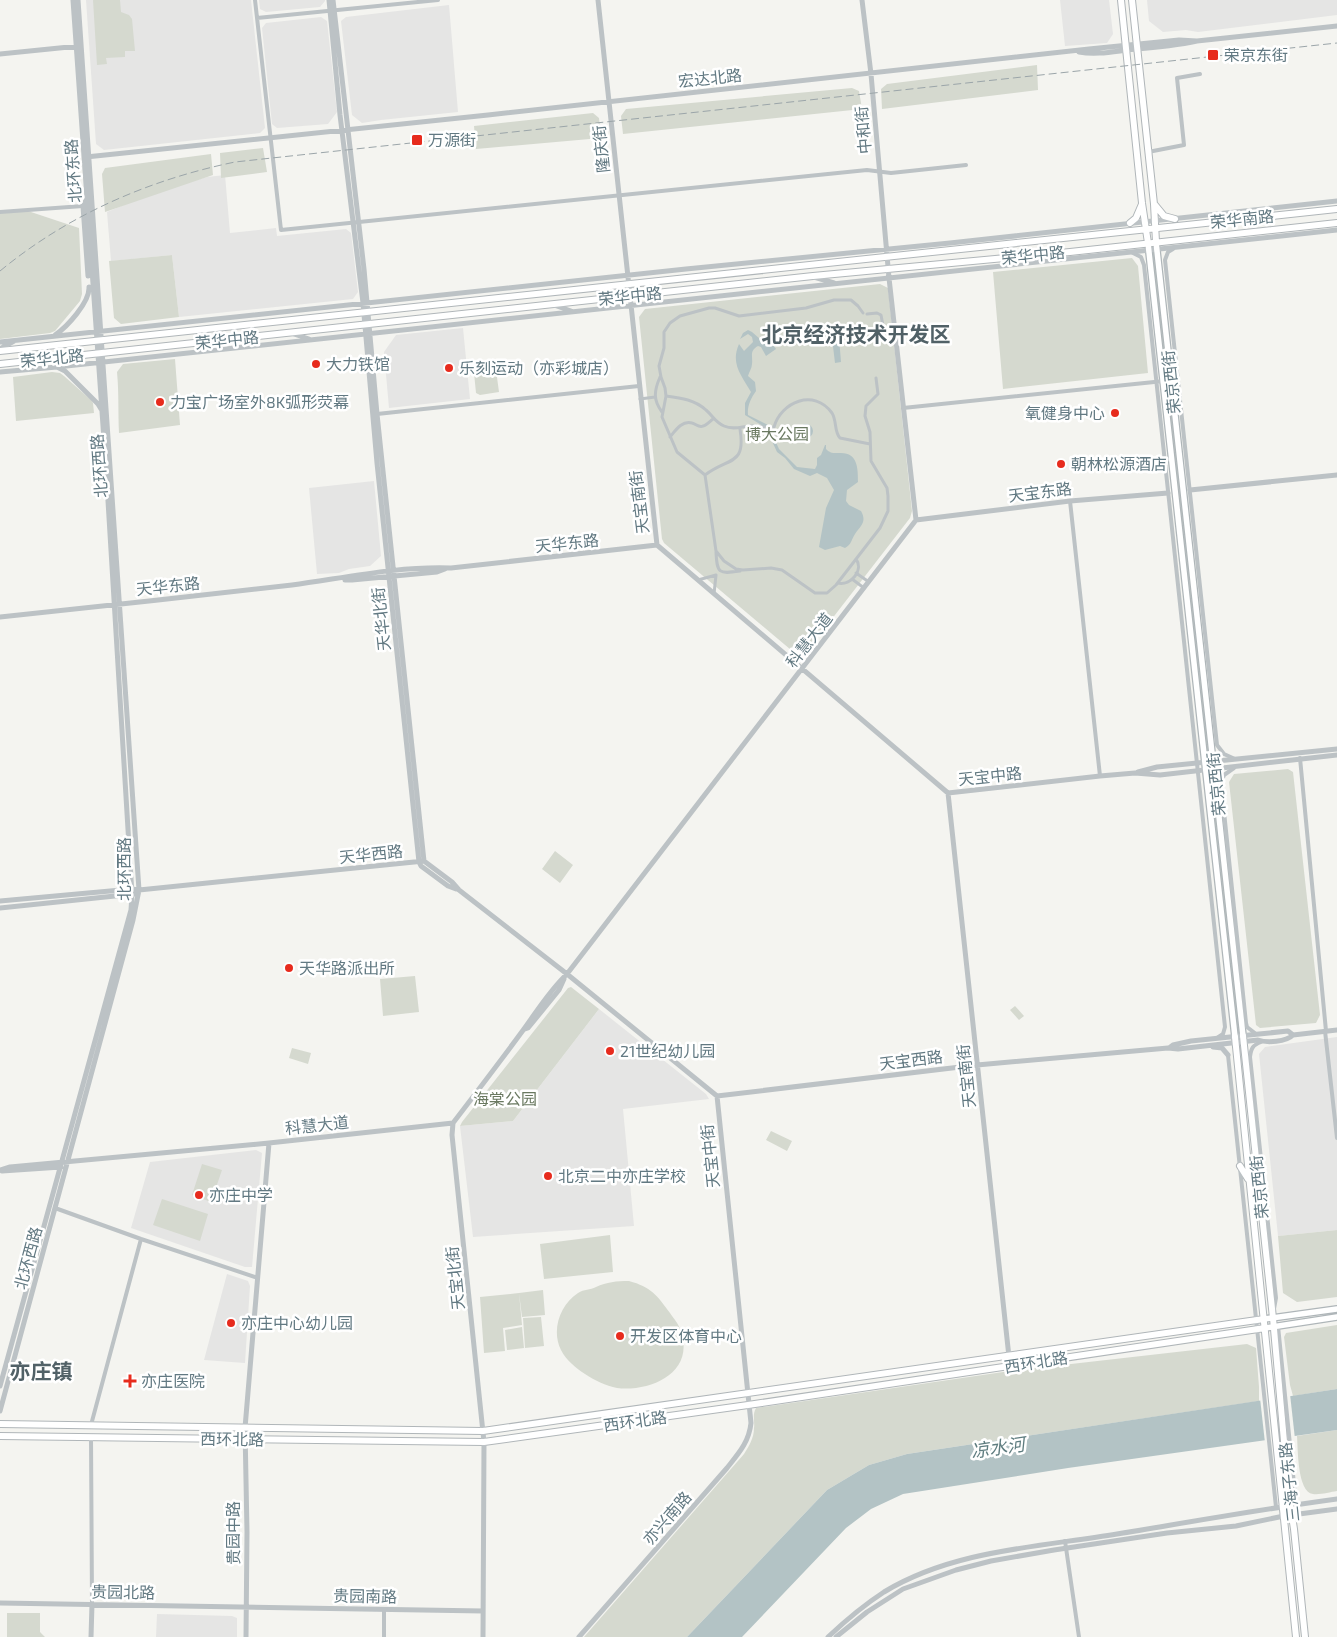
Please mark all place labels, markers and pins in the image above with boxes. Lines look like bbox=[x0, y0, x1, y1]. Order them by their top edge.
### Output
place label: 荣京东街 bbox=[1224, 45, 1288, 64]
marker: 荣京东街 bbox=[1206, 48, 1220, 62]
place label: 万源街 bbox=[428, 130, 476, 149]
marker: 万源街 bbox=[410, 133, 424, 147]
place label: 大力铁馆 bbox=[326, 354, 390, 373]
marker: 大力铁馆 bbox=[310, 358, 322, 370]
place label: 乐刻运动（亦彩城店） bbox=[459, 358, 619, 377]
marker: 乐刻运动（亦彩城店） bbox=[443, 362, 455, 374]
place label: 力宝广场室外8K弧形荧幕 bbox=[170, 392, 349, 411]
marker: 力宝广场室外8K弧形荧幕 bbox=[154, 396, 166, 408]
place label: 氧健身中心 bbox=[1025, 403, 1105, 422]
marker: 氧健身中心 bbox=[1109, 407, 1121, 419]
place label: 朝林松源酒店 bbox=[1071, 454, 1167, 473]
marker: 朝林松源酒店 bbox=[1055, 458, 1067, 470]
place label: 天华路派出所 bbox=[299, 958, 395, 977]
marker: 天华路派出所 bbox=[283, 962, 295, 974]
place label: 21世纪幼儿园 bbox=[620, 1041, 715, 1060]
marker: 21世纪幼儿园 bbox=[604, 1045, 616, 1057]
place label: 北京二中亦庄学校 bbox=[558, 1166, 686, 1185]
marker: 北京二中亦庄学校 bbox=[542, 1170, 554, 1182]
place label: 亦庄中学 bbox=[209, 1185, 273, 1204]
marker: 亦庄中学 bbox=[193, 1189, 205, 1201]
place label: 亦庄中心幼儿园 bbox=[241, 1313, 353, 1332]
marker: 亦庄中心幼儿园 bbox=[225, 1317, 237, 1329]
place label: 开发区体育中心 bbox=[630, 1326, 742, 1345]
marker: 开发区体育中心 bbox=[614, 1330, 626, 1342]
place label: 亦庄医院 bbox=[141, 1371, 205, 1390]
marker: 亦庄医院 bbox=[123, 1374, 137, 1388]

